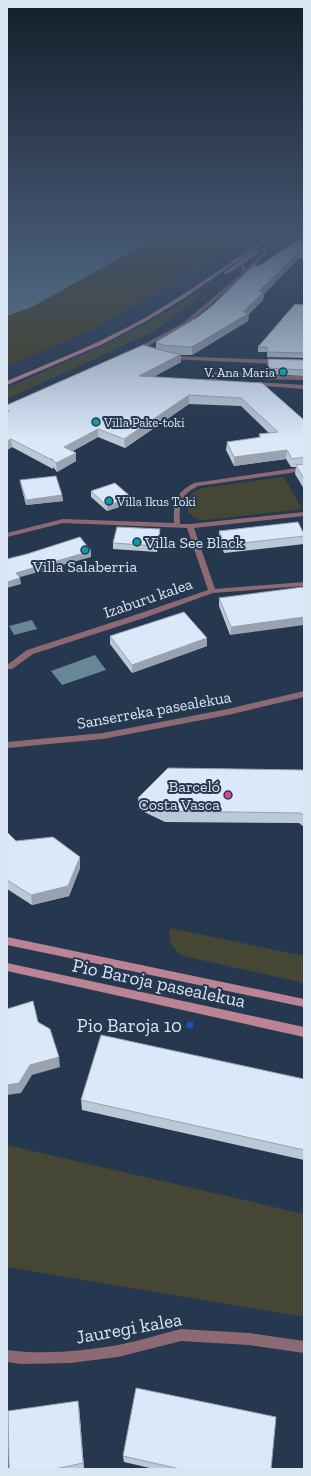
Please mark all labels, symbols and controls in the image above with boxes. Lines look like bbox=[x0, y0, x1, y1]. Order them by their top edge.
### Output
place label: V. Ana Maria bbox=[203, 365, 276, 380]
marker: V. Ana Maria bbox=[278, 367, 288, 377]
place label: Villa Pake-toki bbox=[103, 415, 185, 430]
marker: Villa Pake-toki bbox=[91, 417, 101, 427]
place label: Villa Ikus Toki bbox=[116, 494, 196, 509]
marker: Villa Ikus Toki bbox=[104, 496, 114, 506]
place label: Villa See Black bbox=[144, 533, 245, 552]
marker: Villa See Black bbox=[132, 537, 142, 547]
marker: Villa Salaberria bbox=[80, 545, 90, 555]
place label: Villa Salaberria bbox=[32, 557, 137, 576]
street label: Izaburu kalea bbox=[101, 574, 195, 622]
street label: Sanserreka pasealekua bbox=[75, 687, 233, 733]
place label: Barceló Costa Vasca bbox=[138, 777, 220, 814]
marker: Barceló Costa Vasca bbox=[223, 790, 233, 800]
street label: Pio Baroja pasealekua bbox=[70, 953, 248, 1013]
place label: Pio Baroja 10 bbox=[77, 1014, 182, 1037]
marker: Pio Baroja 10 bbox=[185, 1020, 195, 1030]
street label: Jauregi kalea bbox=[74, 1307, 184, 1349]

